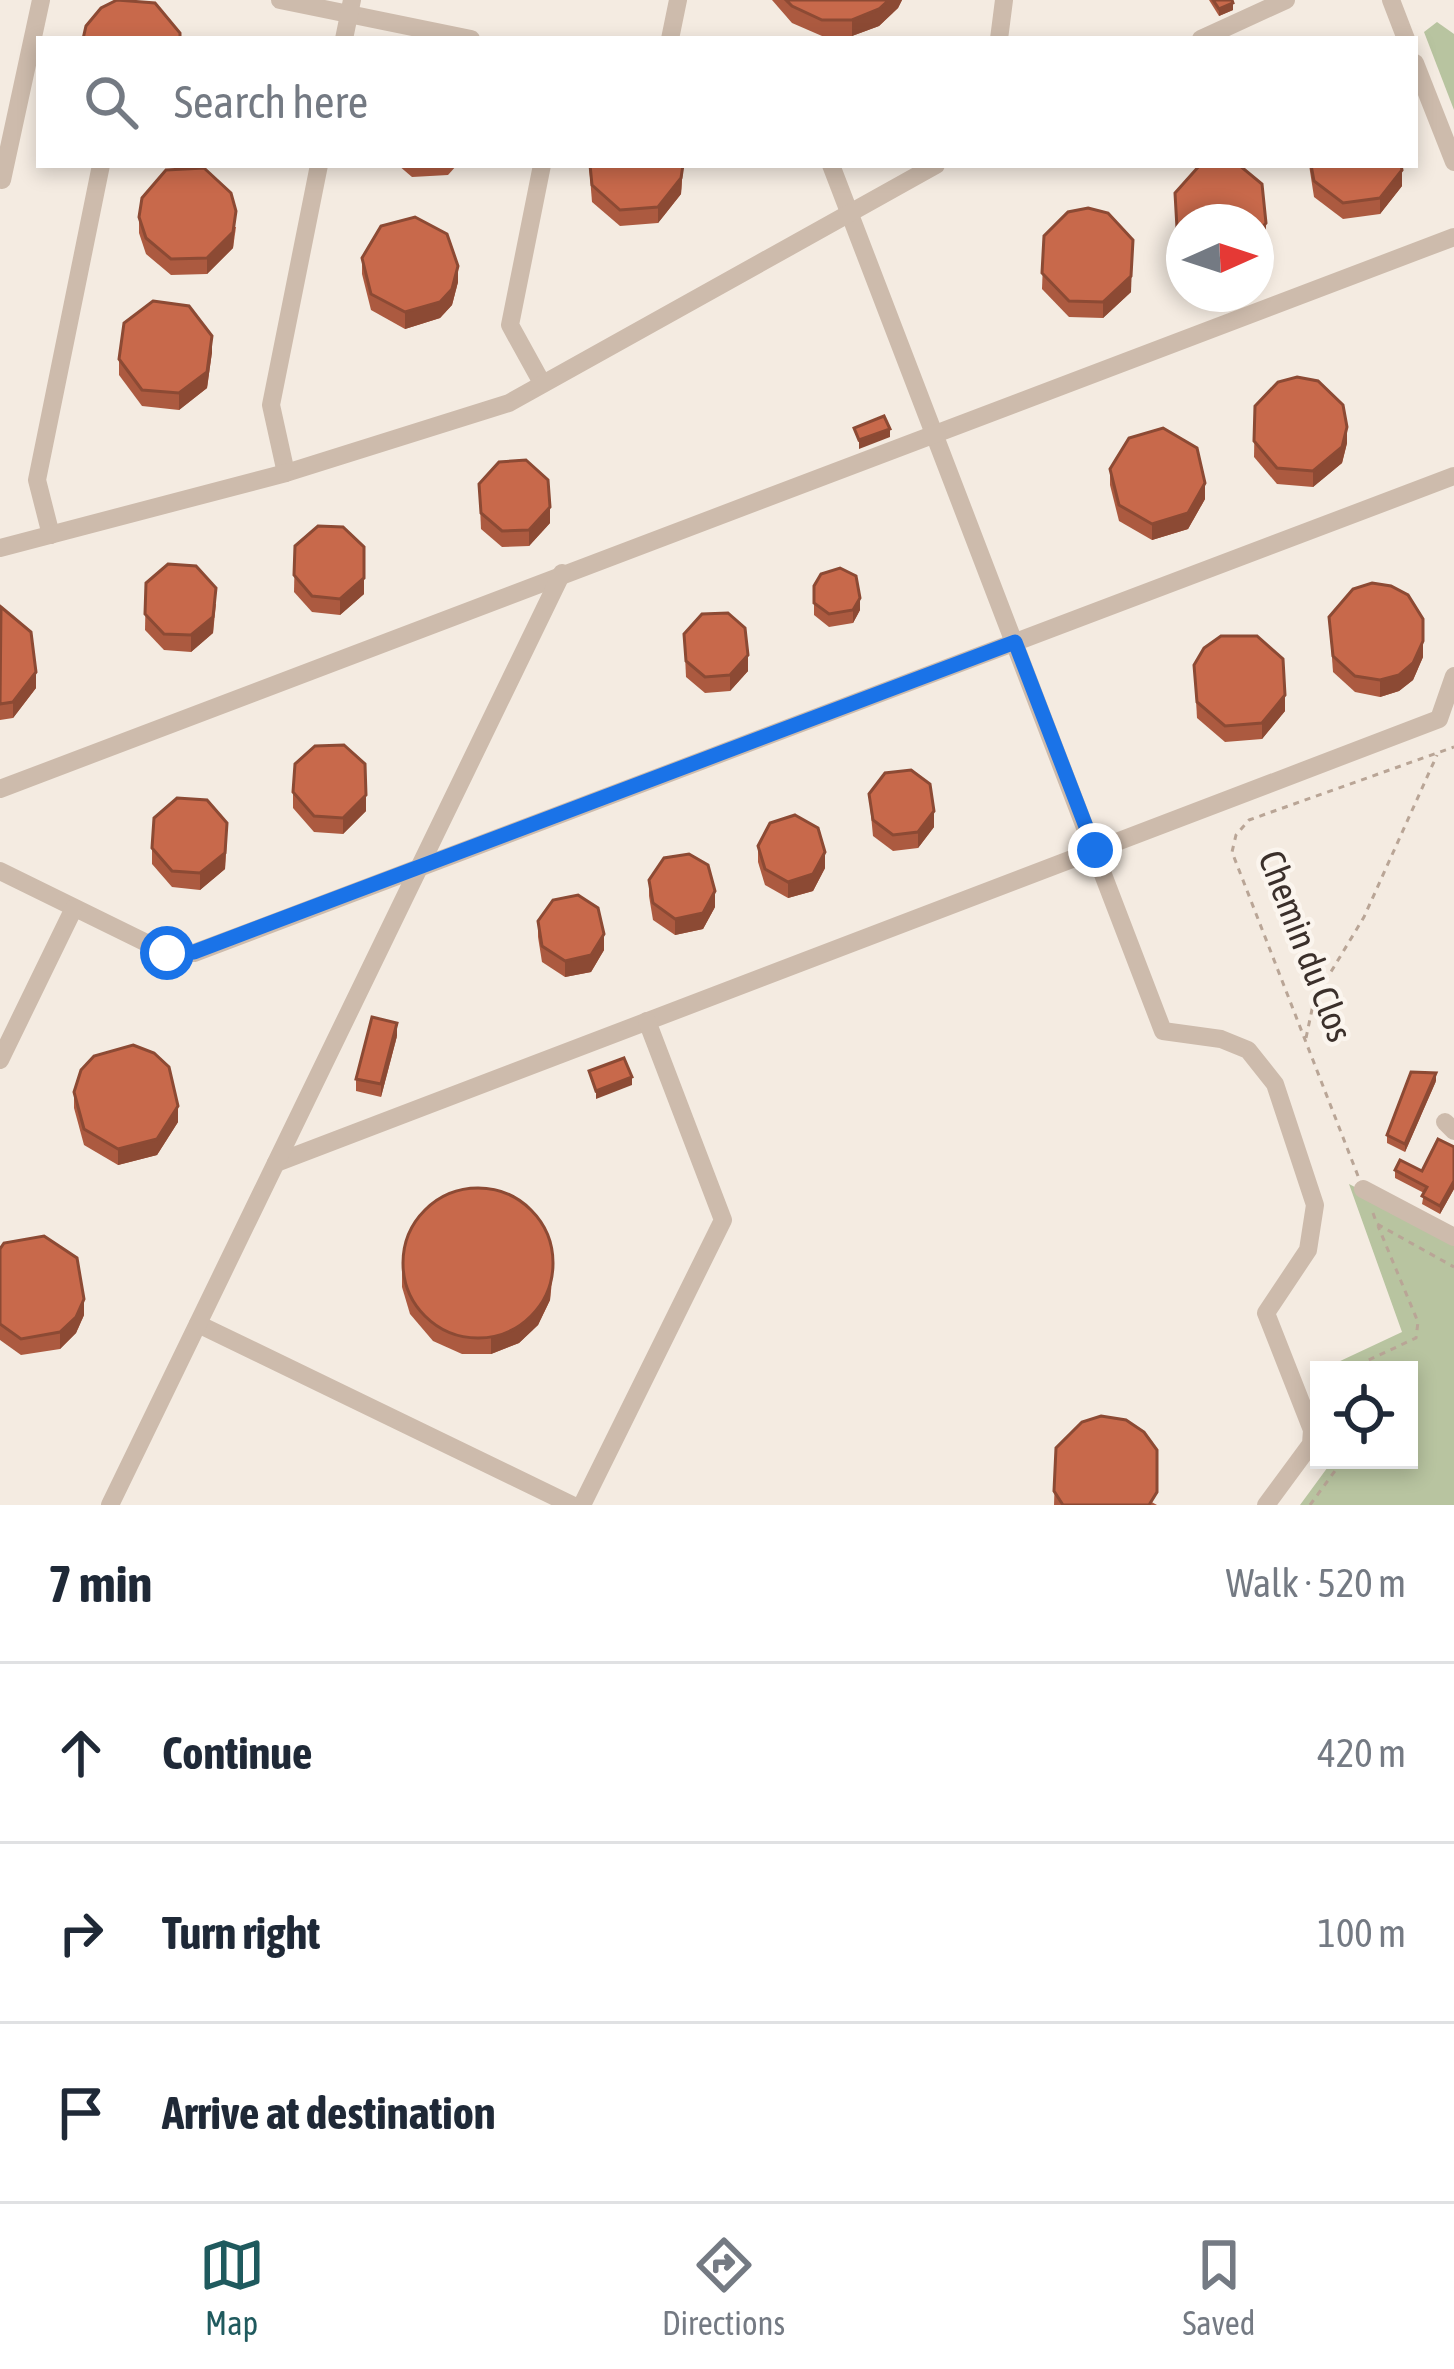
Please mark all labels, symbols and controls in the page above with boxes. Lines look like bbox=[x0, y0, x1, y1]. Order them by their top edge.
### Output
search box bbox=[36, 36, 1418, 168]
icon: search bbox=[78, 69, 144, 135]
text: Search here bbox=[174, 76, 368, 128]
north arrow bbox=[1166, 204, 1274, 312]
route end bbox=[1068, 823, 1122, 877]
street label: Chemin du Clos bbox=[1250, 845, 1362, 1047]
route start bbox=[140, 926, 194, 980]
map controls bbox=[1310, 1361, 1418, 1469]
button: locate bbox=[1310, 1361, 1418, 1469]
text: 7 min bbox=[48, 1554, 152, 1613]
text: Walk · 520 m bbox=[1226, 1561, 1406, 1605]
icon: ahead bbox=[48, 1720, 114, 1786]
text: Continue bbox=[162, 1727, 313, 1779]
text: 420 m bbox=[1318, 1731, 1406, 1775]
icon: right bbox=[48, 1900, 114, 1966]
text: Turn right bbox=[162, 1907, 320, 1959]
text: 100 m bbox=[1318, 1911, 1406, 1955]
icon: arrive bbox=[48, 2080, 114, 2146]
text: Arrive at destination bbox=[162, 2087, 496, 2139]
tab: Map bbox=[199, 2232, 265, 2342]
tab: Directions bbox=[662, 2232, 785, 2342]
tab: Saved bbox=[1182, 2232, 1255, 2342]

